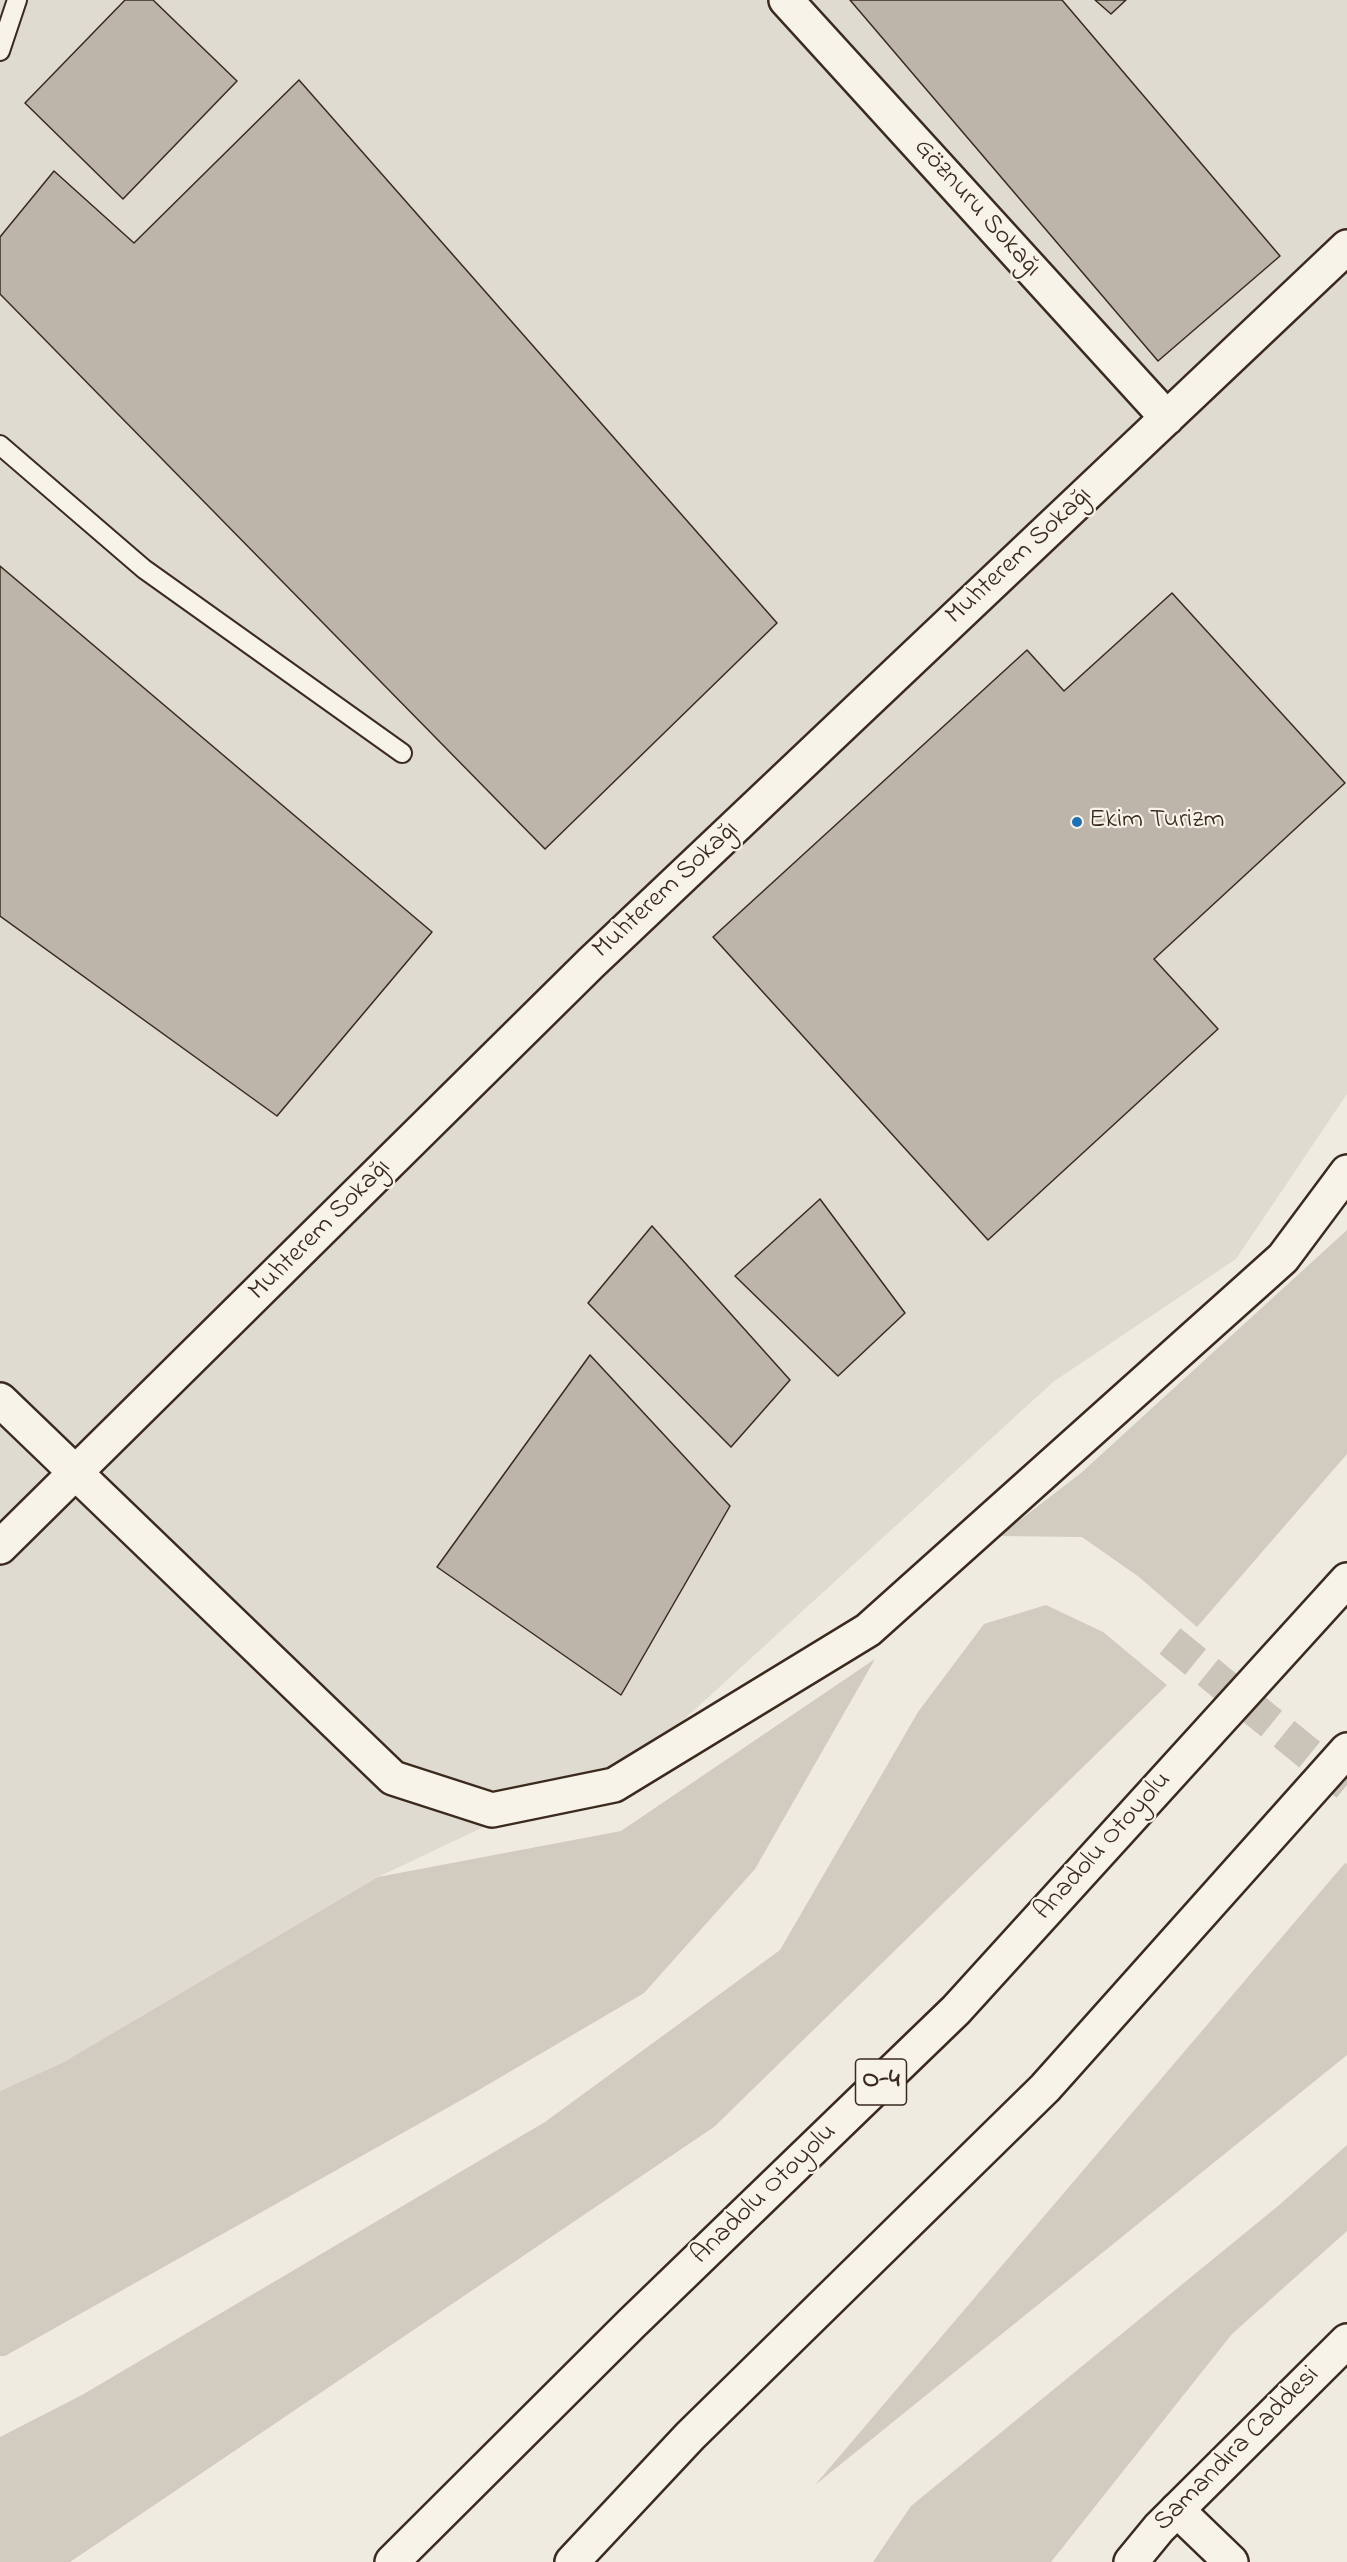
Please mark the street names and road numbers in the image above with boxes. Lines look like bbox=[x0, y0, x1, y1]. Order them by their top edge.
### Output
street label: Göznuru Sokağı bbox=[905, 133, 1047, 285]
street label: Muhterem Sokağı bbox=[940, 481, 1100, 633]
street label: Muhterem Sokağı bbox=[587, 815, 747, 967]
street label: Muhterem Sokağı bbox=[243, 1153, 399, 1309]
street label: Anadolu Otoyolu bbox=[1029, 1766, 1179, 1928]
road number: O-4 bbox=[856, 2059, 906, 2105]
street label: Anadolu Otoyolu bbox=[686, 2118, 844, 2272]
street label: Samandıra Caddesi bbox=[1148, 2360, 1328, 2540]

